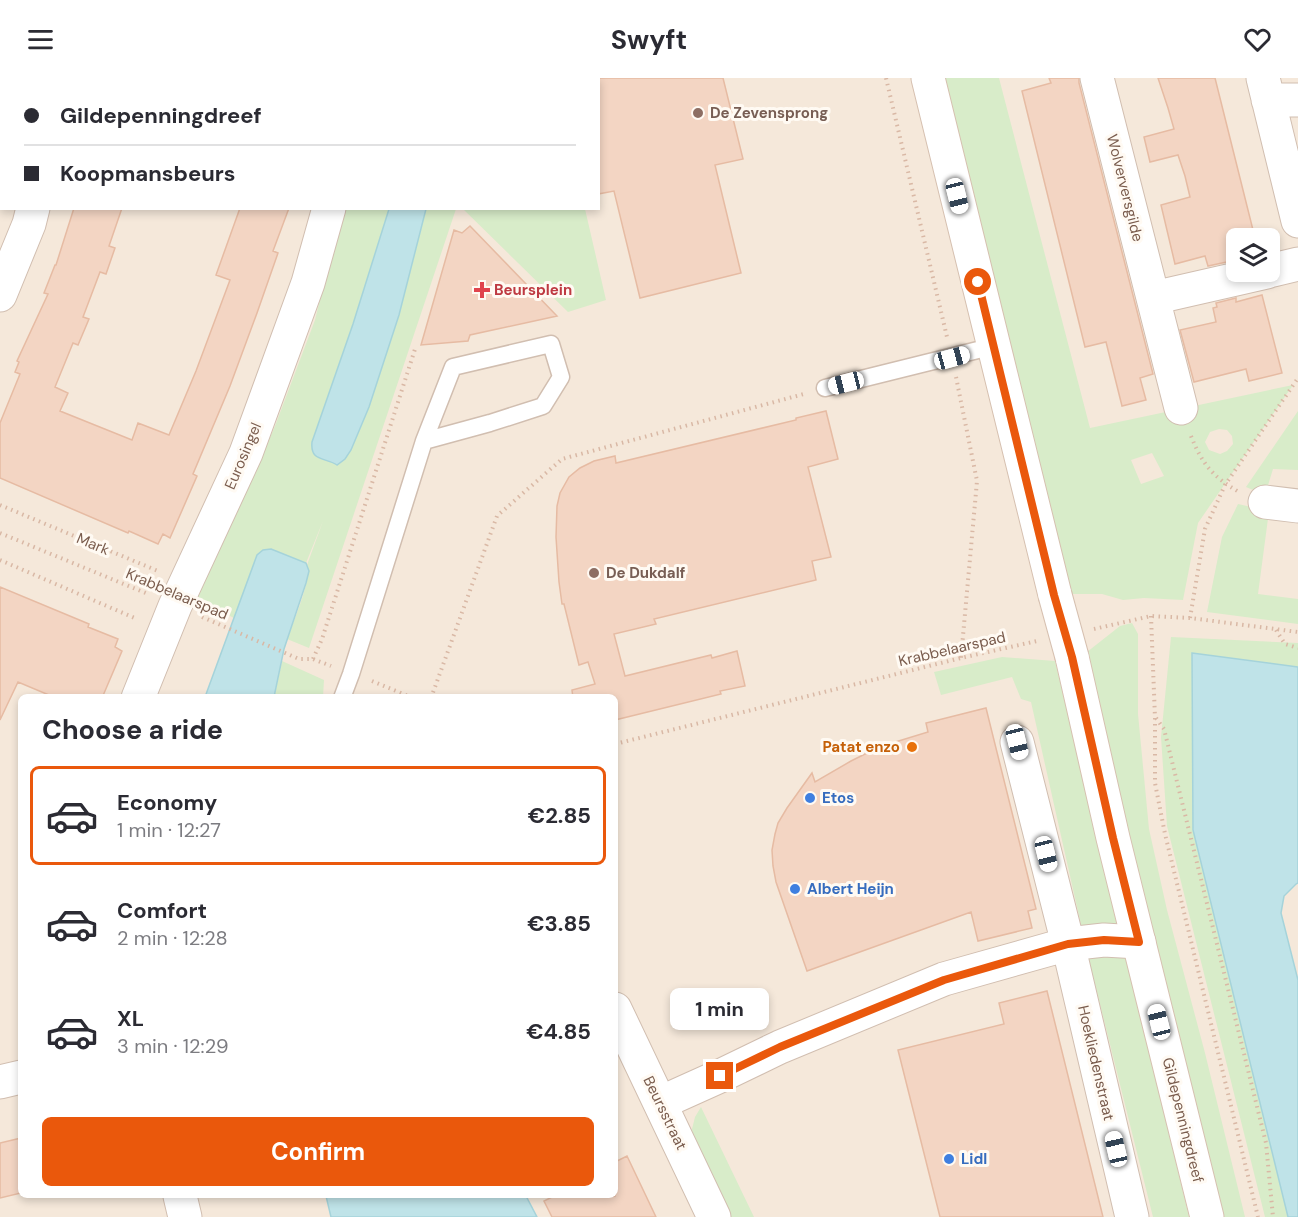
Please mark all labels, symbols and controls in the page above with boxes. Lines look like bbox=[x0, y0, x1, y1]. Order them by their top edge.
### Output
text: Swyft bbox=[611, 22, 687, 57]
icon: menu bbox=[24, 23, 57, 56]
icon: heart bbox=[1241, 23, 1274, 56]
text: Gildepenningdreef bbox=[60, 101, 262, 130]
place label: De Zevensprong bbox=[710, 103, 828, 123]
marker: De Zevensprong bbox=[691, 106, 705, 120]
street label: Wolverversgilde bbox=[1102, 132, 1148, 244]
text: Koopmansbeurs bbox=[60, 159, 235, 188]
car bbox=[944, 176, 970, 216]
map controls bbox=[1226, 228, 1280, 282]
button: layers bbox=[1226, 228, 1280, 282]
route start bbox=[964, 268, 991, 295]
place label: Beursplein bbox=[494, 280, 572, 300]
marker: Beursplein bbox=[475, 283, 489, 297]
car bbox=[932, 345, 972, 371]
car bbox=[826, 370, 866, 396]
street label: Eurosingel bbox=[220, 419, 266, 493]
street label: Mark bbox=[73, 528, 113, 560]
street label: Krabbelaarspad bbox=[123, 563, 231, 625]
place label: De Dukdalf bbox=[606, 563, 685, 583]
marker: De Dukdalf bbox=[587, 566, 601, 580]
street label: Krabbelaarspad bbox=[896, 627, 1008, 671]
text: Choose a ride bbox=[42, 712, 223, 747]
car bbox=[1004, 722, 1030, 762]
place label: Patat enzo bbox=[823, 737, 900, 757]
marker: Patat enzo bbox=[905, 740, 919, 754]
text: Economy bbox=[117, 788, 217, 817]
place label: Etos bbox=[822, 788, 854, 808]
icon: car bbox=[45, 789, 99, 843]
marker: Etos bbox=[803, 791, 817, 805]
text: €2.85 bbox=[528, 801, 591, 830]
text: 1 min · 12:27 bbox=[117, 817, 221, 843]
car bbox=[1033, 834, 1059, 874]
place label: Albert Heijn bbox=[807, 879, 894, 899]
marker: Albert Heijn bbox=[788, 882, 802, 896]
text: Comfort bbox=[117, 896, 207, 925]
icon: car bbox=[45, 897, 99, 951]
text: €3.85 bbox=[527, 909, 591, 938]
text: 2 min · 12:28 bbox=[117, 925, 228, 951]
callout: 1 min bbox=[670, 989, 770, 1031]
text: 1 min bbox=[695, 996, 744, 1022]
car bbox=[1146, 1002, 1172, 1042]
street label: Hoekliedenstraat bbox=[1073, 1003, 1119, 1123]
text: XL bbox=[117, 1004, 144, 1033]
icon: car bbox=[45, 1005, 99, 1059]
text: €4.85 bbox=[526, 1017, 591, 1046]
text: 3 min · 12:29 bbox=[117, 1033, 229, 1059]
street label: Gildepenningdreef bbox=[1158, 1055, 1208, 1185]
route end bbox=[706, 1062, 733, 1089]
street label: Beursstraat bbox=[639, 1073, 692, 1153]
button: Confirm bbox=[42, 1117, 594, 1186]
car bbox=[1103, 1129, 1129, 1169]
place label: Lidl bbox=[961, 1149, 987, 1169]
marker: Lidl bbox=[942, 1152, 956, 1166]

